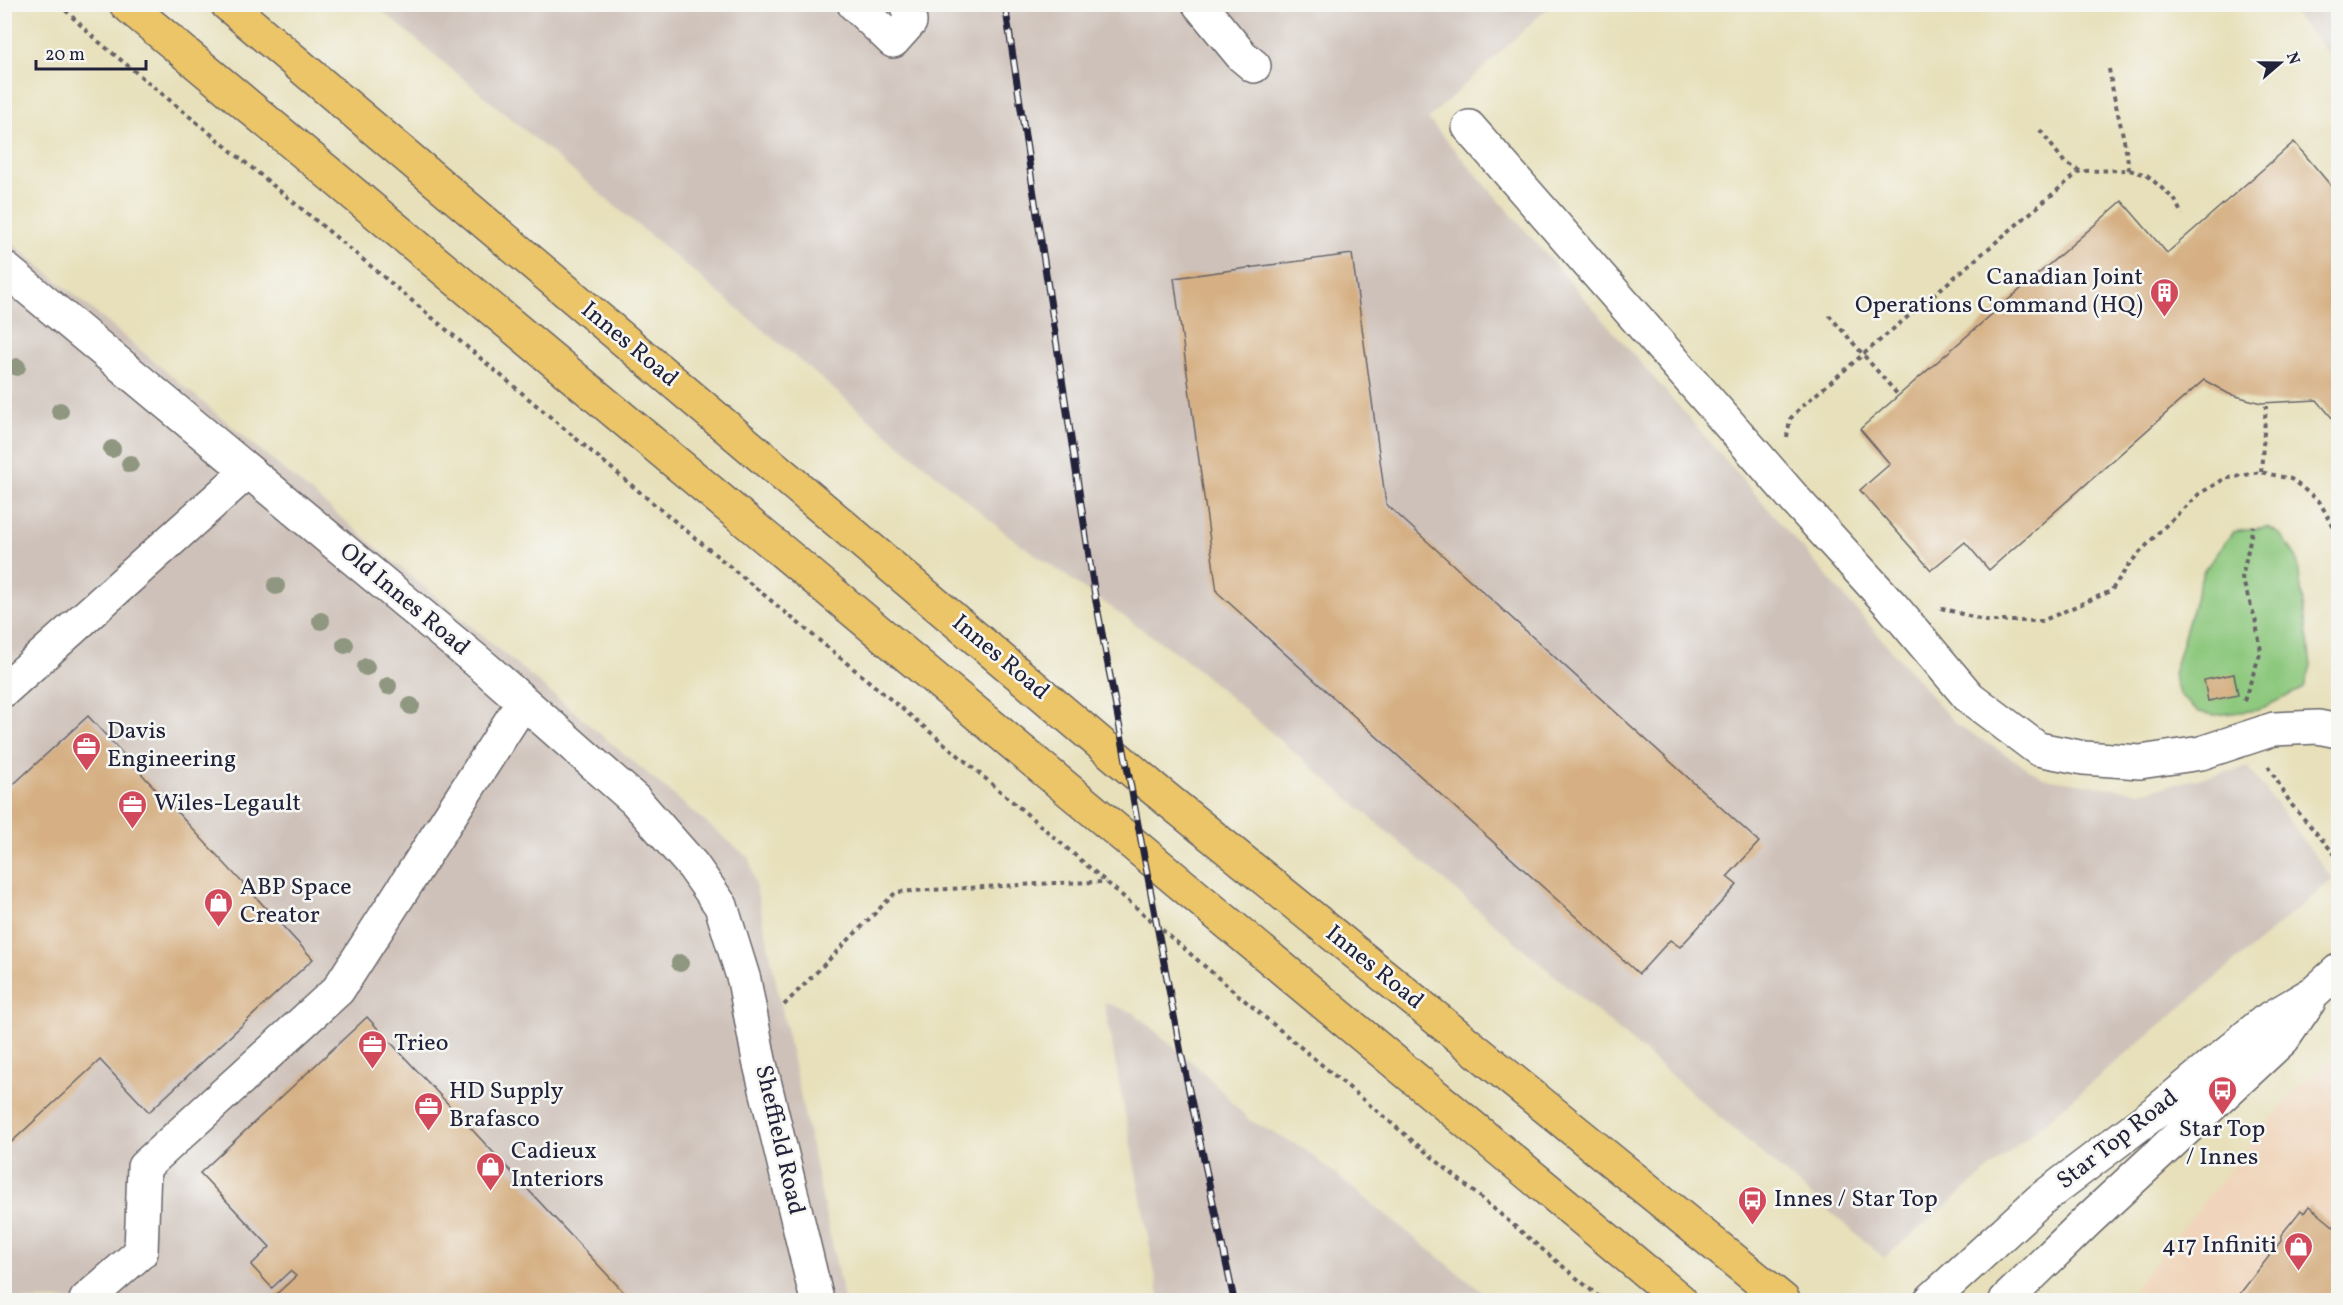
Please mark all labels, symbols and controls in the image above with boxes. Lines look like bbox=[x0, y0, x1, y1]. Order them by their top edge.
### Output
scale bar bbox=[36, 33, 146, 71]
north arrow bbox=[2250, 33, 2310, 93]
text: 20 m bbox=[45, 43, 85, 68]
text: N bbox=[2280, 49, 2305, 68]
place label: Canadian Joint Operations Command (HQ) bbox=[1855, 261, 2143, 323]
building icon: Canadian Joint Operations Command (HQ) bbox=[2148, 276, 2180, 318]
street label: Innes Road bbox=[573, 294, 685, 396]
street label: Old Innes Road bbox=[331, 535, 477, 665]
street label: Innes Road bbox=[944, 607, 1056, 709]
place label: Davis Engineering bbox=[107, 715, 236, 777]
office icon: Davis Engineering bbox=[70, 730, 102, 772]
place label: Wiles-Legault bbox=[154, 787, 301, 821]
office icon: Wiles-Legault bbox=[117, 788, 149, 830]
place label: ABP Space Creator bbox=[240, 871, 352, 933]
shop icon: ABP Space Creator bbox=[203, 886, 235, 928]
street label: Innes Road bbox=[1318, 918, 1430, 1018]
place label: Trieo bbox=[394, 1027, 449, 1061]
office icon: Trieo bbox=[357, 1028, 389, 1070]
street label: Sheffield Road bbox=[745, 1062, 813, 1218]
bus stop icon: Star Top / Innes bbox=[2206, 1074, 2238, 1116]
place label: HD Supply Brafasco bbox=[449, 1075, 564, 1137]
street label: Star Top Road bbox=[2050, 1082, 2186, 1198]
office icon: HD Supply Brafasco bbox=[412, 1090, 444, 1132]
place label: Star Top / Innes bbox=[2179, 1113, 2265, 1175]
place label: Cadieux Interiors bbox=[511, 1135, 604, 1197]
shop icon: Cadieux Interiors bbox=[474, 1150, 506, 1192]
place label: Innes / Star Top bbox=[1774, 1183, 1938, 1217]
bus stop icon: Innes / Star Top bbox=[1737, 1184, 1769, 1226]
place label: 417 Infiniti bbox=[2162, 1229, 2277, 1263]
shop icon: 417 Infiniti bbox=[2282, 1230, 2314, 1272]

